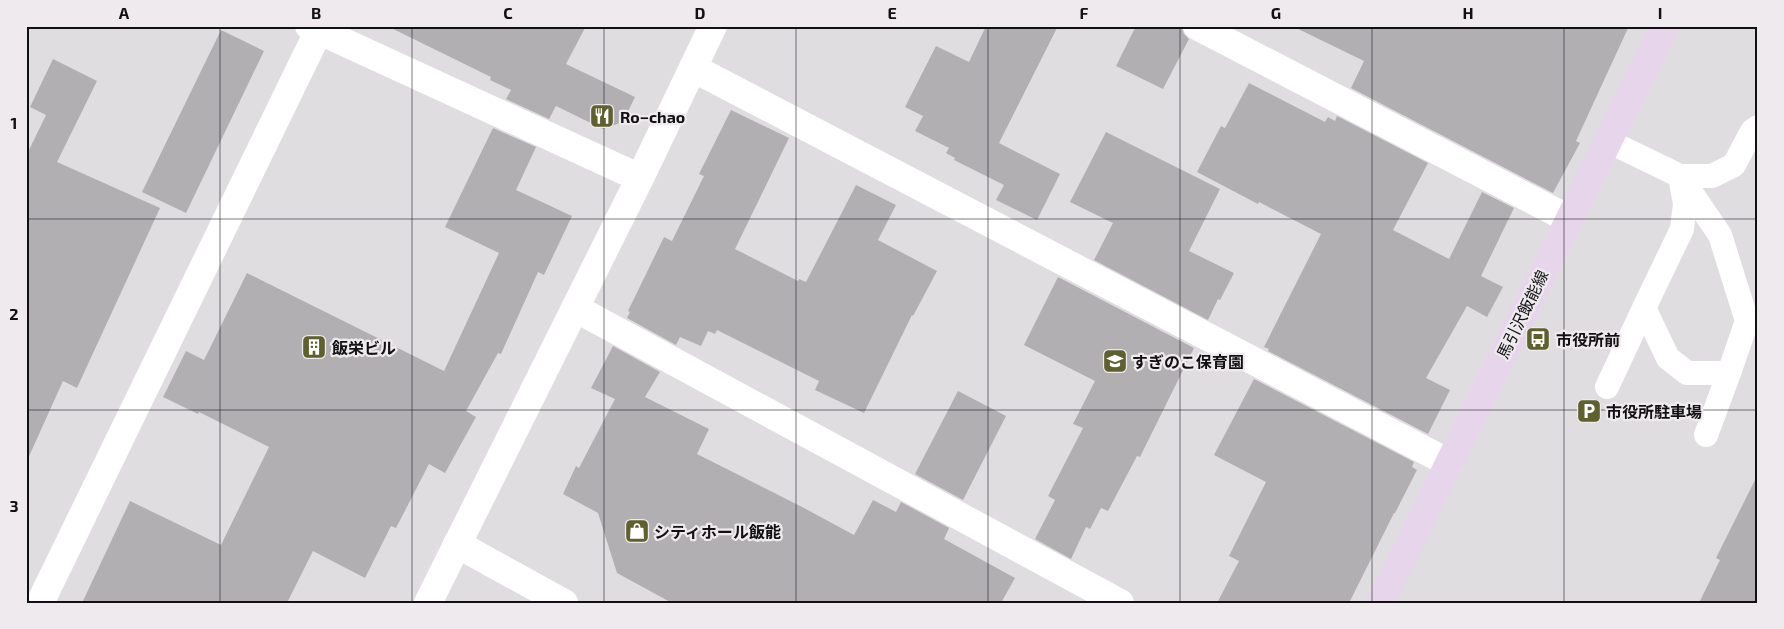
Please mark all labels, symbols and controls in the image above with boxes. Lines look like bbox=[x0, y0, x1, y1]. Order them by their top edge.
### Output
text: A bbox=[119, 3, 130, 22]
text: B bbox=[311, 3, 321, 22]
text: C bbox=[503, 3, 513, 22]
text: D bbox=[695, 3, 706, 22]
text: E bbox=[887, 3, 897, 22]
text: F bbox=[1080, 3, 1089, 22]
text: G bbox=[1271, 3, 1281, 22]
text: H bbox=[1462, 3, 1474, 22]
text: I bbox=[1658, 3, 1662, 22]
restaurant icon: Ro−chao bbox=[589, 103, 615, 129]
place label: Ro−chao bbox=[620, 107, 685, 126]
text: 1 bbox=[11, 113, 17, 132]
street label: 馬引沢飯能線 bbox=[1492, 267, 1552, 361]
text: 2 bbox=[9, 304, 19, 323]
bus stop icon: 市役所前 bbox=[1525, 326, 1551, 352]
place label: 市役所前 bbox=[1556, 330, 1620, 349]
building icon: 飯栄ビル bbox=[301, 334, 327, 360]
place label: 飯栄ビル bbox=[331, 338, 396, 357]
school or university icon: すぎのこ保育園 bbox=[1102, 348, 1128, 374]
place label: すぎのこ保育園 bbox=[1132, 352, 1244, 371]
parking icon: 市役所駐車場 bbox=[1576, 398, 1602, 424]
place label: 市役所駐車場 bbox=[1606, 402, 1702, 421]
text: 3 bbox=[9, 496, 19, 515]
shop icon: シティホール飯能 bbox=[624, 518, 650, 544]
place label: シティホール飯能 bbox=[654, 522, 781, 541]

